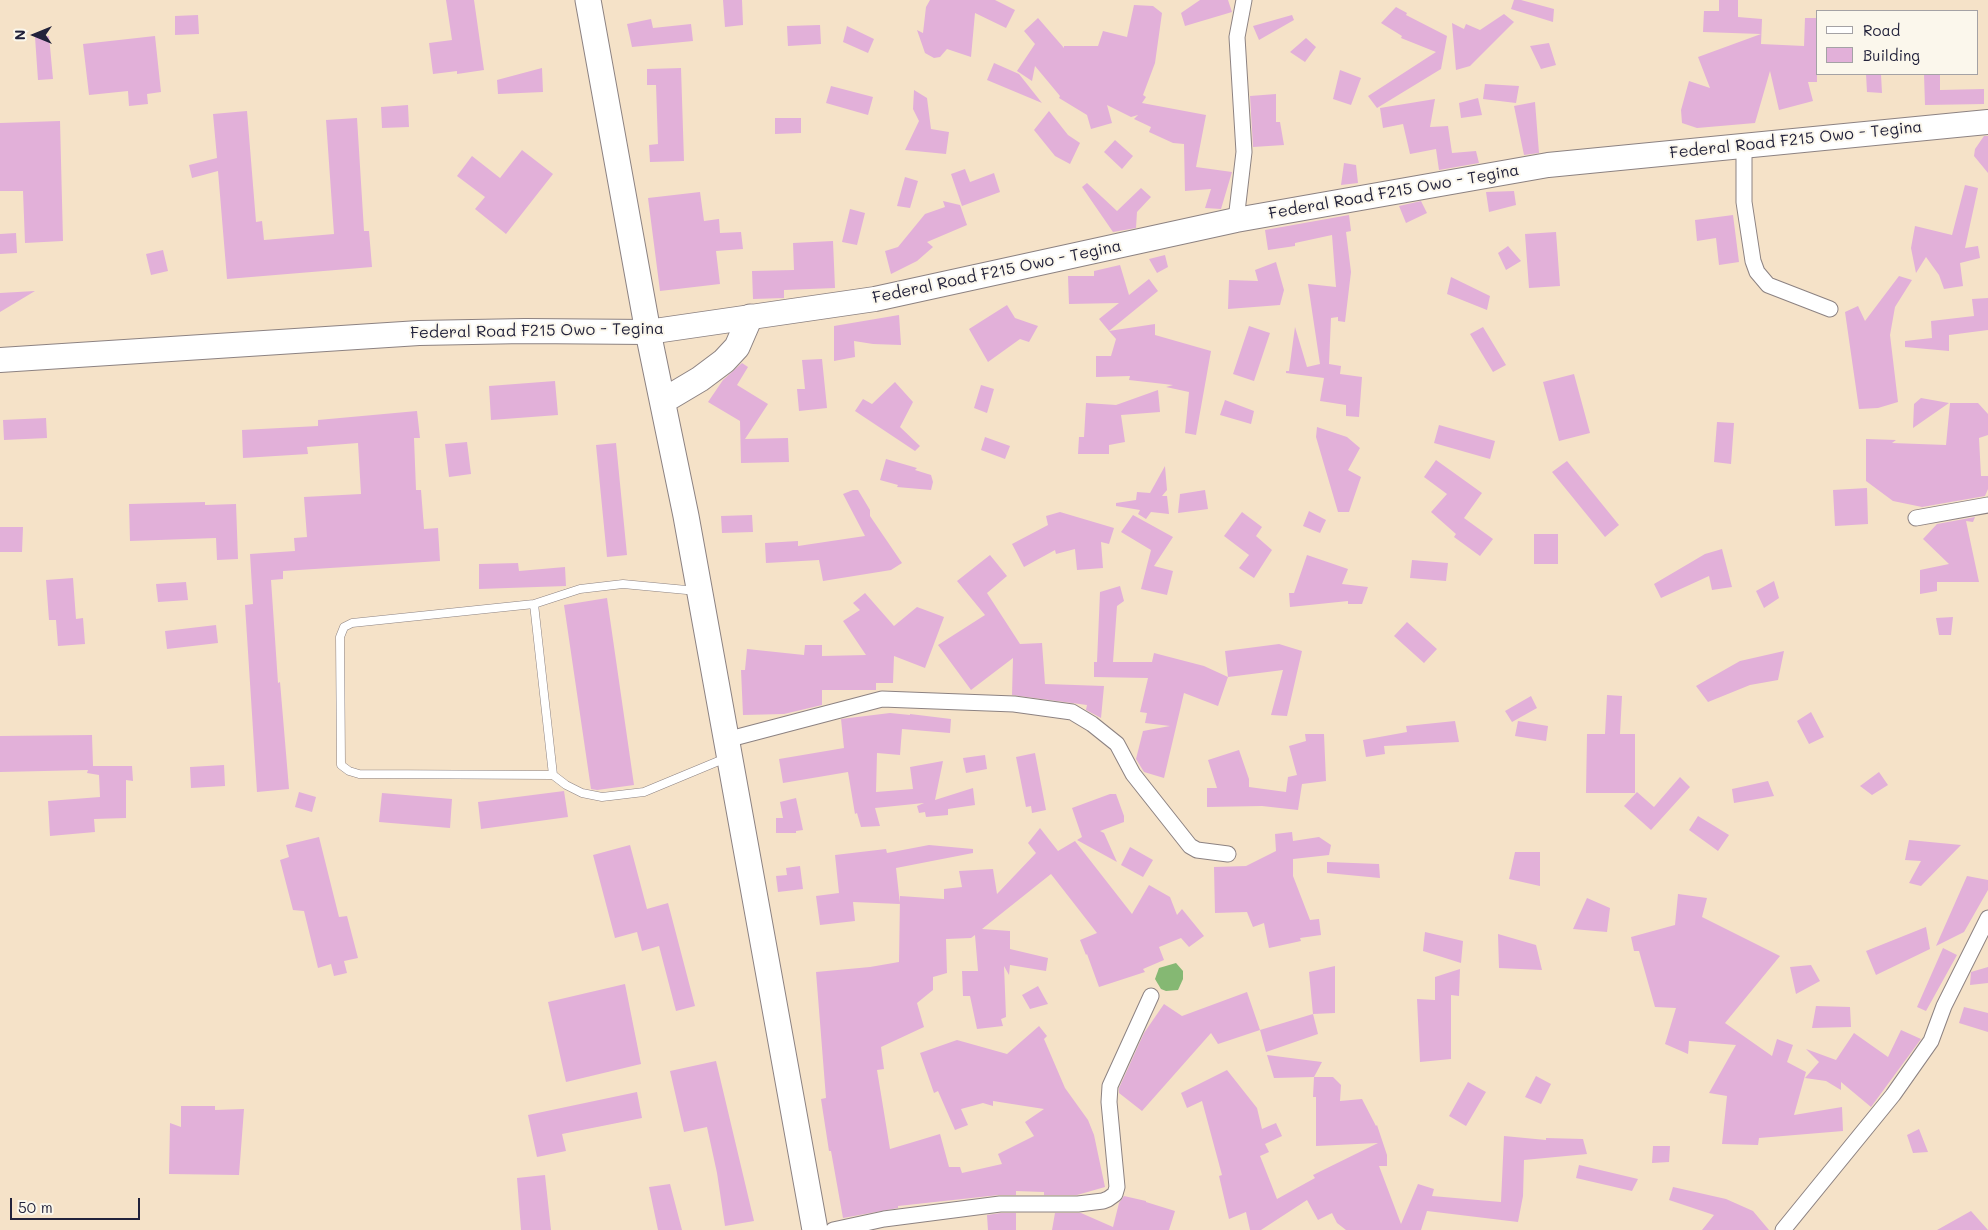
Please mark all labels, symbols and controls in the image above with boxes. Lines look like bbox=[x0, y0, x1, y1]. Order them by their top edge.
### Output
north arrow bbox=[10, 10, 60, 60]
legend bbox=[1816, 10, 1978, 75]
text: Road bbox=[1863, 20, 1900, 40]
text: N bbox=[10, 30, 29, 40]
text: Building bbox=[1863, 45, 1920, 65]
street label: Federal Road F215 Owo - Tegina bbox=[1669, 117, 1923, 163]
street label: Federal Road F215 Owo - Tegina bbox=[1267, 161, 1521, 223]
street label: Federal Road F215 Owo - Tegina bbox=[871, 236, 1123, 308]
street label: Federal Road F215 Owo - Tegina bbox=[410, 319, 664, 343]
scale bar bbox=[12, 1188, 142, 1220]
text: 50 m bbox=[18, 1197, 53, 1217]

